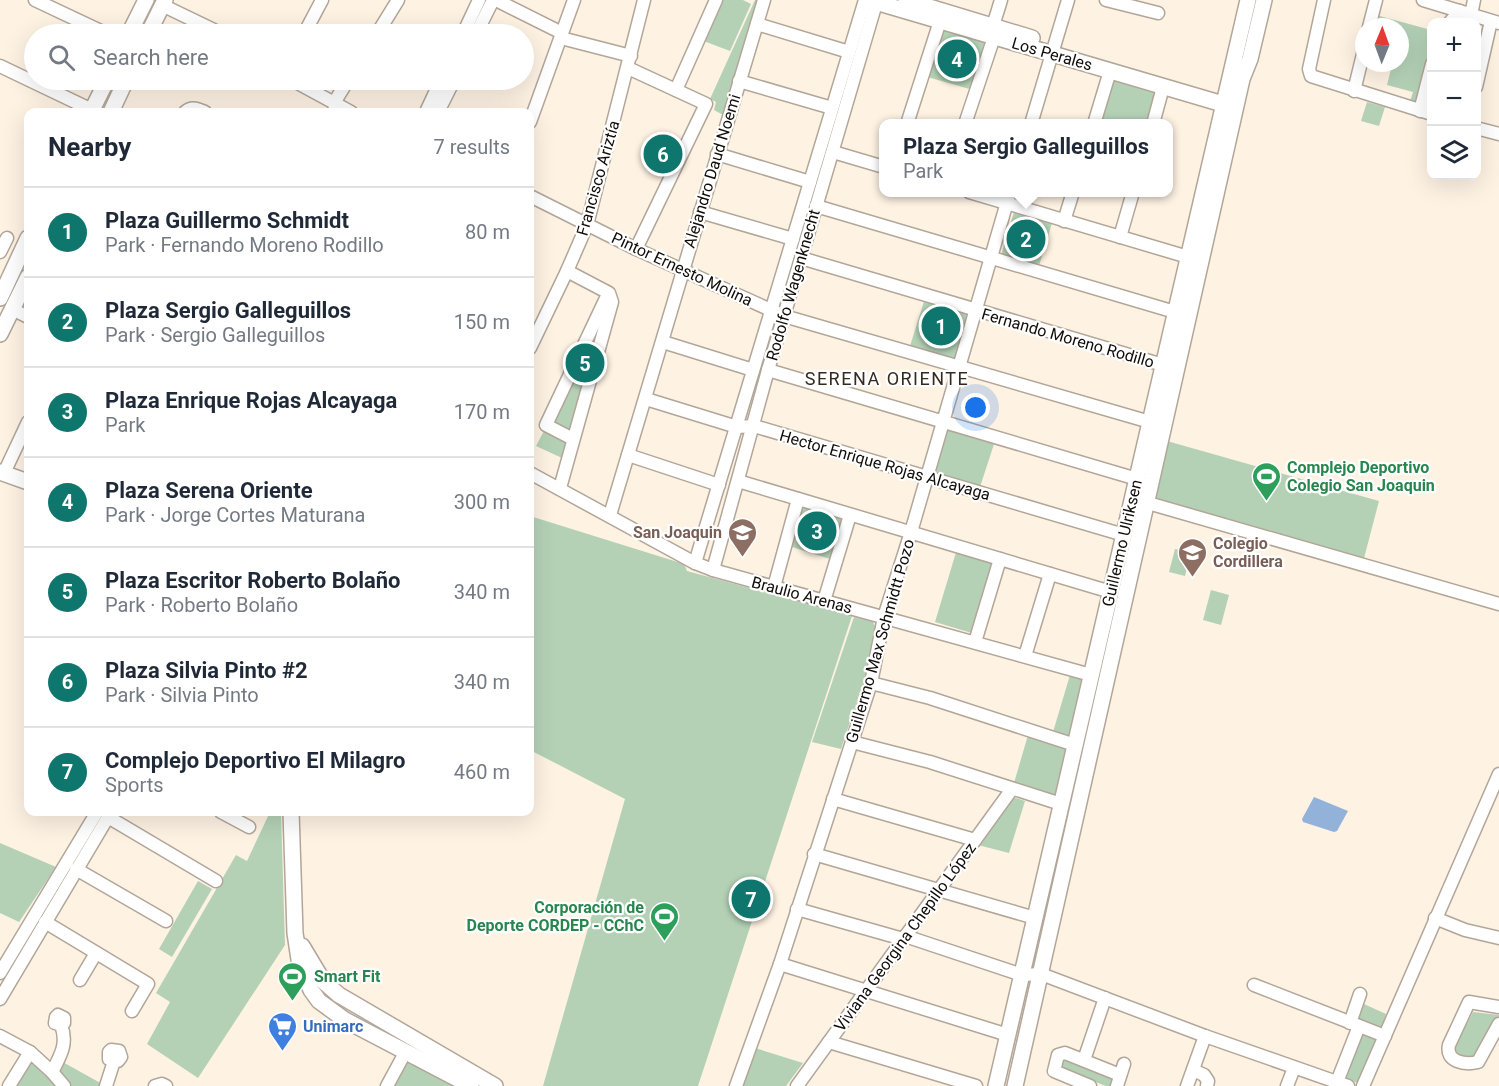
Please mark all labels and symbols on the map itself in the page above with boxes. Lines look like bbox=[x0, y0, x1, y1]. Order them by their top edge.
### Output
north arrow bbox=[1355, 18, 1409, 72]
street label: Los Perales bbox=[1010, 33, 1094, 75]
pin: 4 bbox=[938, 36, 976, 82]
street label: Alejandro Daud Noemi bbox=[680, 92, 744, 250]
street label: Francisco Ariztía bbox=[572, 118, 624, 238]
pin: 6 bbox=[644, 132, 682, 176]
street label: Rodolfo Wagenknecht bbox=[762, 207, 824, 363]
pin: 2 bbox=[1006, 216, 1046, 262]
street label: Pintor Ernesto Molina bbox=[609, 228, 755, 310]
pin: 1 bbox=[922, 304, 960, 348]
street label: Fernando Moreno Rodillo bbox=[980, 304, 1156, 372]
pin: 5 bbox=[566, 340, 604, 386]
district label: SERENA ORIENTE bbox=[805, 368, 969, 389]
your location bbox=[961, 393, 990, 422]
street label: Hector Enrique Rojas Alcayaga bbox=[777, 426, 993, 504]
place label: Complejo Deportivo Colegio San Joaquin bbox=[1287, 458, 1435, 495]
sports icon: Complejo Deportivo Colegio San Joaquin bbox=[1250, 460, 1282, 502]
street label: Guillermo Ulriksen bbox=[1098, 478, 1146, 608]
pin: 3 bbox=[798, 508, 836, 554]
school or university icon: San Joaquin bbox=[727, 516, 759, 558]
place label: San Joaquin bbox=[633, 523, 722, 542]
place label: Colegio Cordillera bbox=[1213, 534, 1283, 571]
school or university icon: Colegio Cordillera bbox=[1176, 536, 1208, 578]
street label: Guillermo Max Schmidtt Pozo bbox=[842, 537, 918, 745]
street label: Braulio Arenas bbox=[750, 572, 854, 618]
street label: Viviana Georgina Chepillo López bbox=[830, 839, 980, 1035]
pin: 7 bbox=[732, 876, 771, 922]
place label: Corporación de Deporte CORDEP - CChC bbox=[467, 898, 644, 935]
sports icon: Corporación de Deporte CORDEP - CChC bbox=[649, 900, 681, 942]
sports icon: Smart Fit bbox=[277, 960, 309, 1002]
place label: Smart Fit bbox=[314, 967, 381, 986]
supermarket icon: Unimarc bbox=[266, 1010, 298, 1052]
place label: Unimarc bbox=[303, 1017, 363, 1036]

